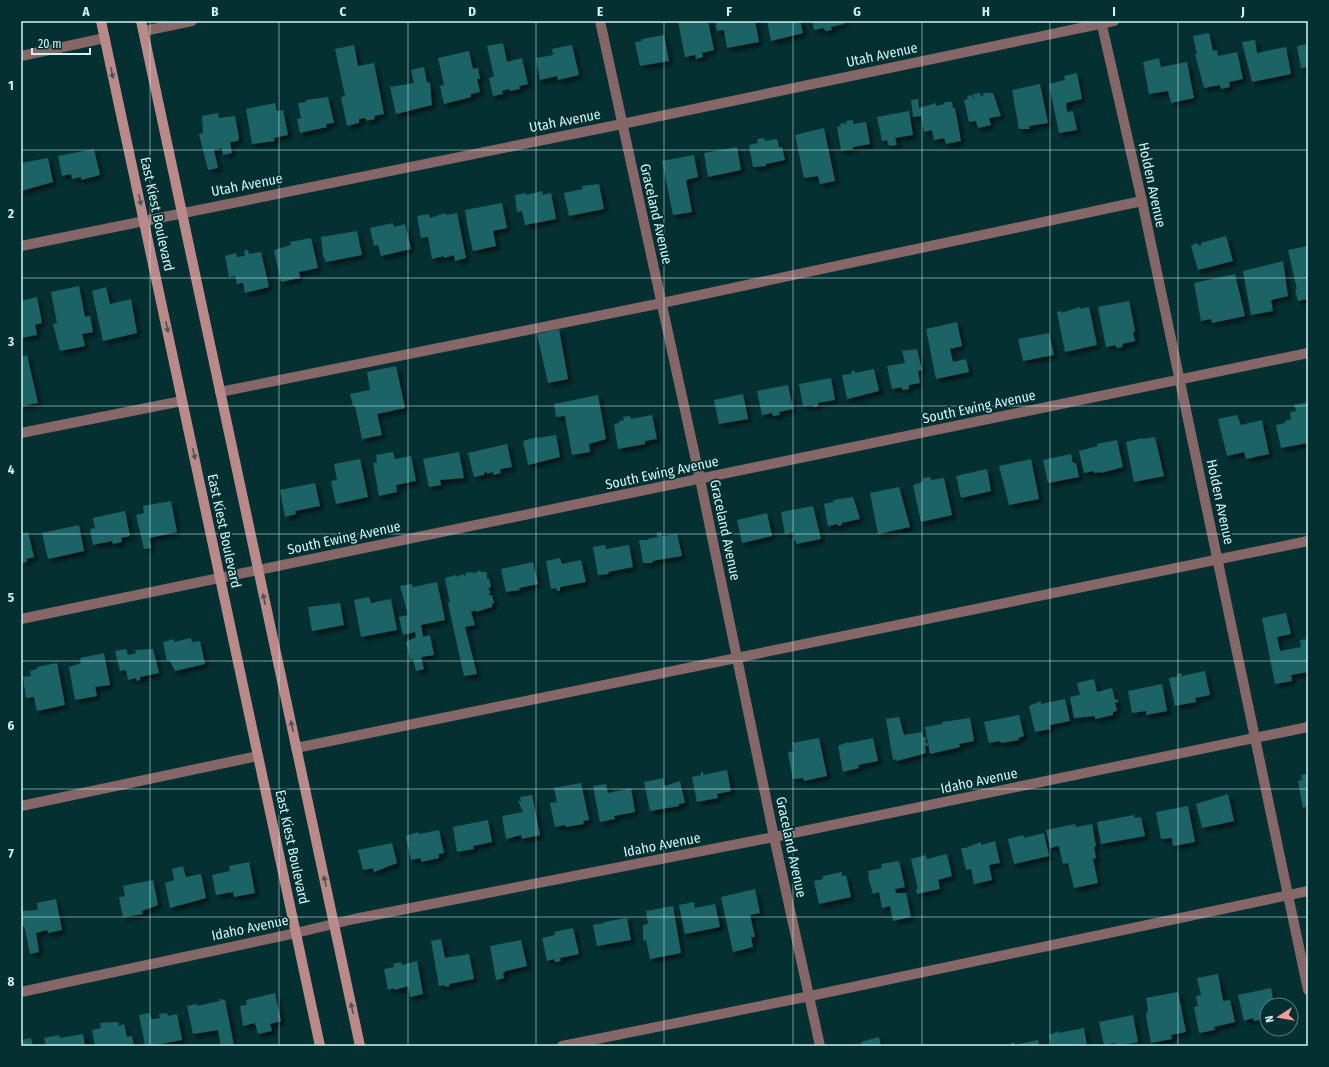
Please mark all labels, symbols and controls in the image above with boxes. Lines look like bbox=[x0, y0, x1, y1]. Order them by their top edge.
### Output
text: A bbox=[81, 4, 90, 19]
text: B bbox=[211, 4, 219, 19]
text: C bbox=[340, 4, 347, 19]
text: D bbox=[468, 4, 476, 19]
text: E bbox=[597, 4, 603, 19]
text: F bbox=[726, 4, 732, 19]
text: G bbox=[853, 4, 861, 19]
text: H bbox=[982, 4, 990, 19]
text: I bbox=[1112, 4, 1116, 19]
text: J bbox=[1240, 4, 1245, 19]
scale bar bbox=[32, 30, 90, 56]
text: 20 m bbox=[38, 37, 62, 51]
street label: Utah Avenue bbox=[845, 39, 919, 71]
one-way arrow bbox=[110, 67, 116, 79]
text: 1 bbox=[8, 78, 14, 93]
street label: Utah Avenue bbox=[528, 106, 602, 136]
street label: Holden Avenue bbox=[1135, 141, 1169, 229]
street label: East Kiest Boulevard bbox=[137, 155, 177, 273]
street label: Graceland Avenue bbox=[636, 162, 676, 266]
street label: Utah Avenue bbox=[210, 170, 284, 200]
one-way arrow bbox=[137, 194, 143, 206]
text: 2 bbox=[7, 206, 14, 221]
one-way arrow bbox=[164, 321, 170, 333]
text: 3 bbox=[7, 334, 14, 349]
street label: South Ewing Avenue bbox=[921, 387, 1037, 427]
one-way arrow bbox=[191, 448, 197, 460]
street label: South Ewing Avenue bbox=[604, 453, 720, 493]
street label: Holden Avenue bbox=[1203, 458, 1237, 546]
text: 4 bbox=[8, 462, 15, 477]
street label: East Kiest Boulevard bbox=[204, 472, 244, 590]
street label: Graceland Avenue bbox=[706, 478, 744, 582]
street label: South Ewing Avenue bbox=[286, 518, 402, 558]
text: 5 bbox=[8, 590, 14, 605]
one-way arrow bbox=[261, 593, 267, 605]
text: 6 bbox=[8, 718, 15, 733]
one-way arrow bbox=[288, 720, 294, 732]
street label: Idaho Avenue bbox=[939, 765, 1019, 797]
street label: East Kiest Boulevard bbox=[272, 788, 312, 906]
street label: Graceland Avenue bbox=[772, 795, 810, 899]
street label: Idaho Avenue bbox=[622, 829, 702, 861]
text: 7 bbox=[8, 846, 14, 861]
one-way arrow bbox=[321, 875, 327, 887]
street label: Idaho Avenue bbox=[210, 912, 290, 944]
text: 8 bbox=[8, 974, 15, 989]
north arrow bbox=[1259, 997, 1299, 1037]
one-way arrow bbox=[348, 1002, 354, 1014]
text: N bbox=[1263, 1014, 1277, 1024]

